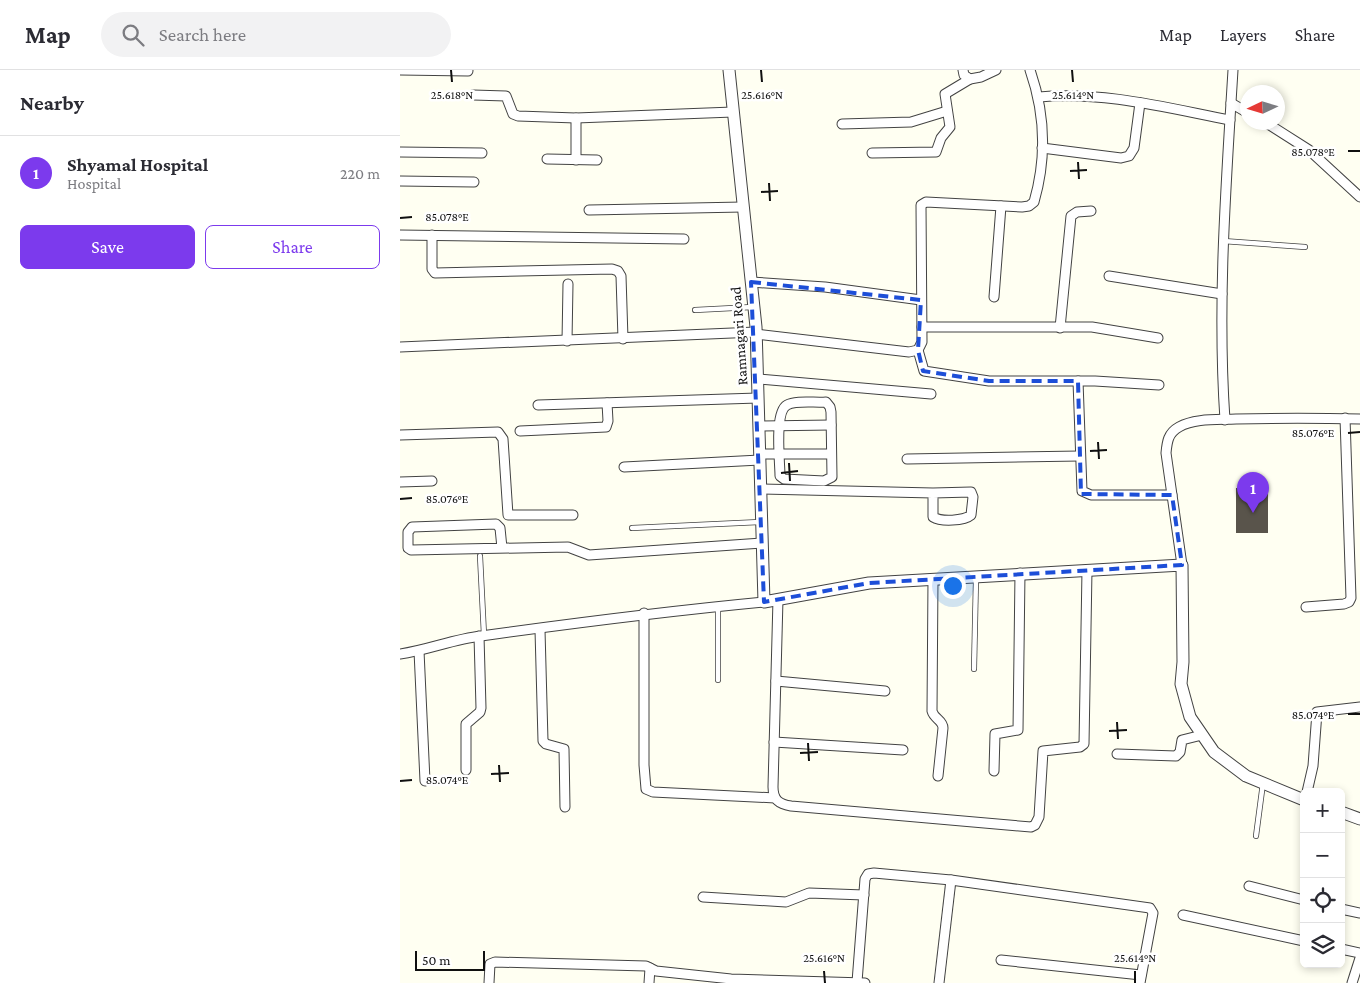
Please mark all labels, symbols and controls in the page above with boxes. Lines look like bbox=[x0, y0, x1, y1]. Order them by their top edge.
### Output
search box bbox=[101, 12, 451, 57]
text: Map bbox=[25, 21, 71, 48]
icon: search bbox=[119, 21, 147, 49]
text: Search here bbox=[159, 24, 246, 45]
text: Map bbox=[1159, 25, 1192, 45]
text: Layers bbox=[1220, 25, 1267, 45]
text: Share bbox=[1295, 25, 1335, 45]
north arrow bbox=[1240, 85, 1285, 130]
text: 25.618°N bbox=[431, 88, 473, 102]
text: 25.616°N bbox=[741, 88, 783, 102]
text: 25.614°N bbox=[1052, 88, 1094, 102]
text: Nearby bbox=[20, 91, 84, 115]
text: 85.078°E bbox=[1291, 145, 1335, 159]
text: Shyamal Hospital bbox=[67, 154, 208, 175]
text: 1 bbox=[33, 165, 39, 182]
text: 220 m bbox=[340, 165, 380, 182]
text: Hospital bbox=[67, 175, 121, 192]
text: 85.078°E bbox=[425, 210, 469, 224]
button: Save bbox=[20, 225, 195, 269]
button: Share bbox=[205, 225, 380, 269]
street label: Ramnagari Road bbox=[728, 286, 751, 386]
text: 85.076°E bbox=[1292, 426, 1335, 440]
pin: 1 bbox=[1237, 472, 1269, 513]
text: 85.076°E bbox=[426, 492, 469, 506]
your location bbox=[940, 573, 966, 599]
text: 85.074°E bbox=[1292, 708, 1335, 722]
text: 85.074°E bbox=[426, 773, 469, 787]
map controls bbox=[1300, 788, 1345, 968]
button: + bbox=[1300, 788, 1345, 833]
button: − bbox=[1300, 833, 1345, 878]
button: locate bbox=[1300, 878, 1345, 923]
button: layers bbox=[1300, 923, 1345, 968]
scale bar bbox=[415, 948, 485, 971]
text: 25.616°N bbox=[803, 951, 845, 965]
text: 25.614°N bbox=[1114, 951, 1156, 965]
text: 50 m bbox=[422, 952, 450, 968]

